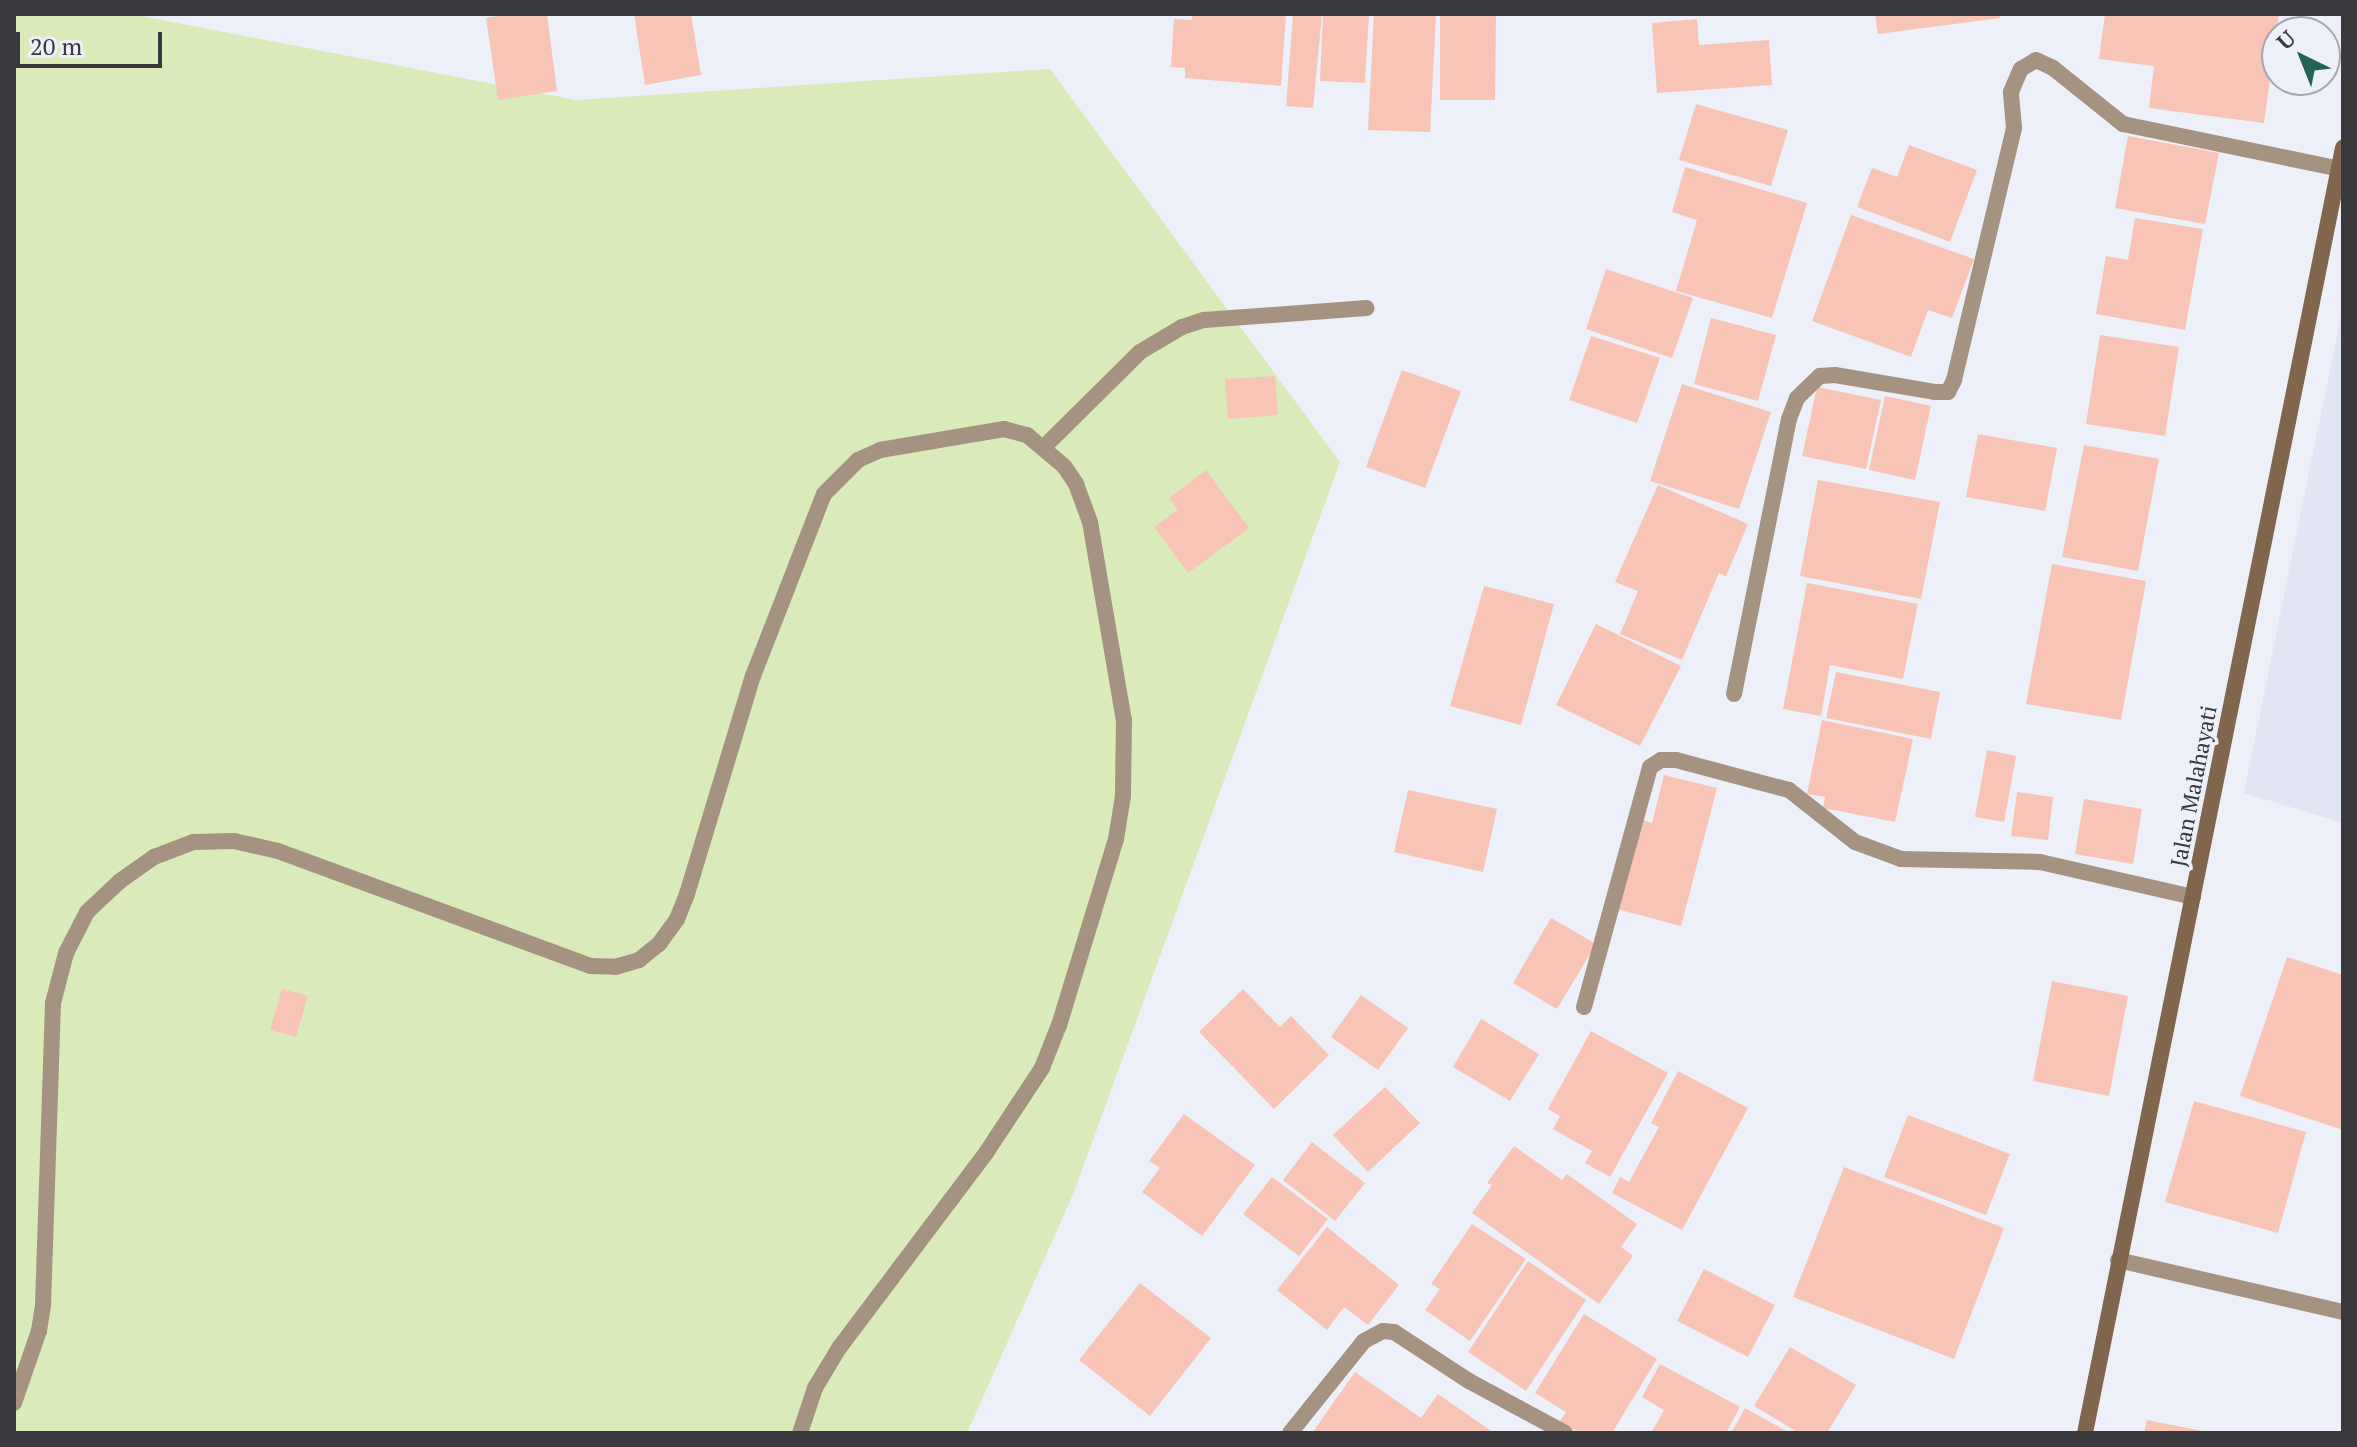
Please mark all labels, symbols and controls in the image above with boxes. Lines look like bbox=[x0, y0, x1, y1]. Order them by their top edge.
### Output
scale bar bbox=[20, 16, 166, 66]
north arrow bbox=[2261, 16, 2341, 96]
text: U bbox=[2270, 24, 2301, 56]
text: 20 m bbox=[30, 30, 82, 62]
street label: Jalan Malahayati bbox=[2164, 703, 2222, 869]

